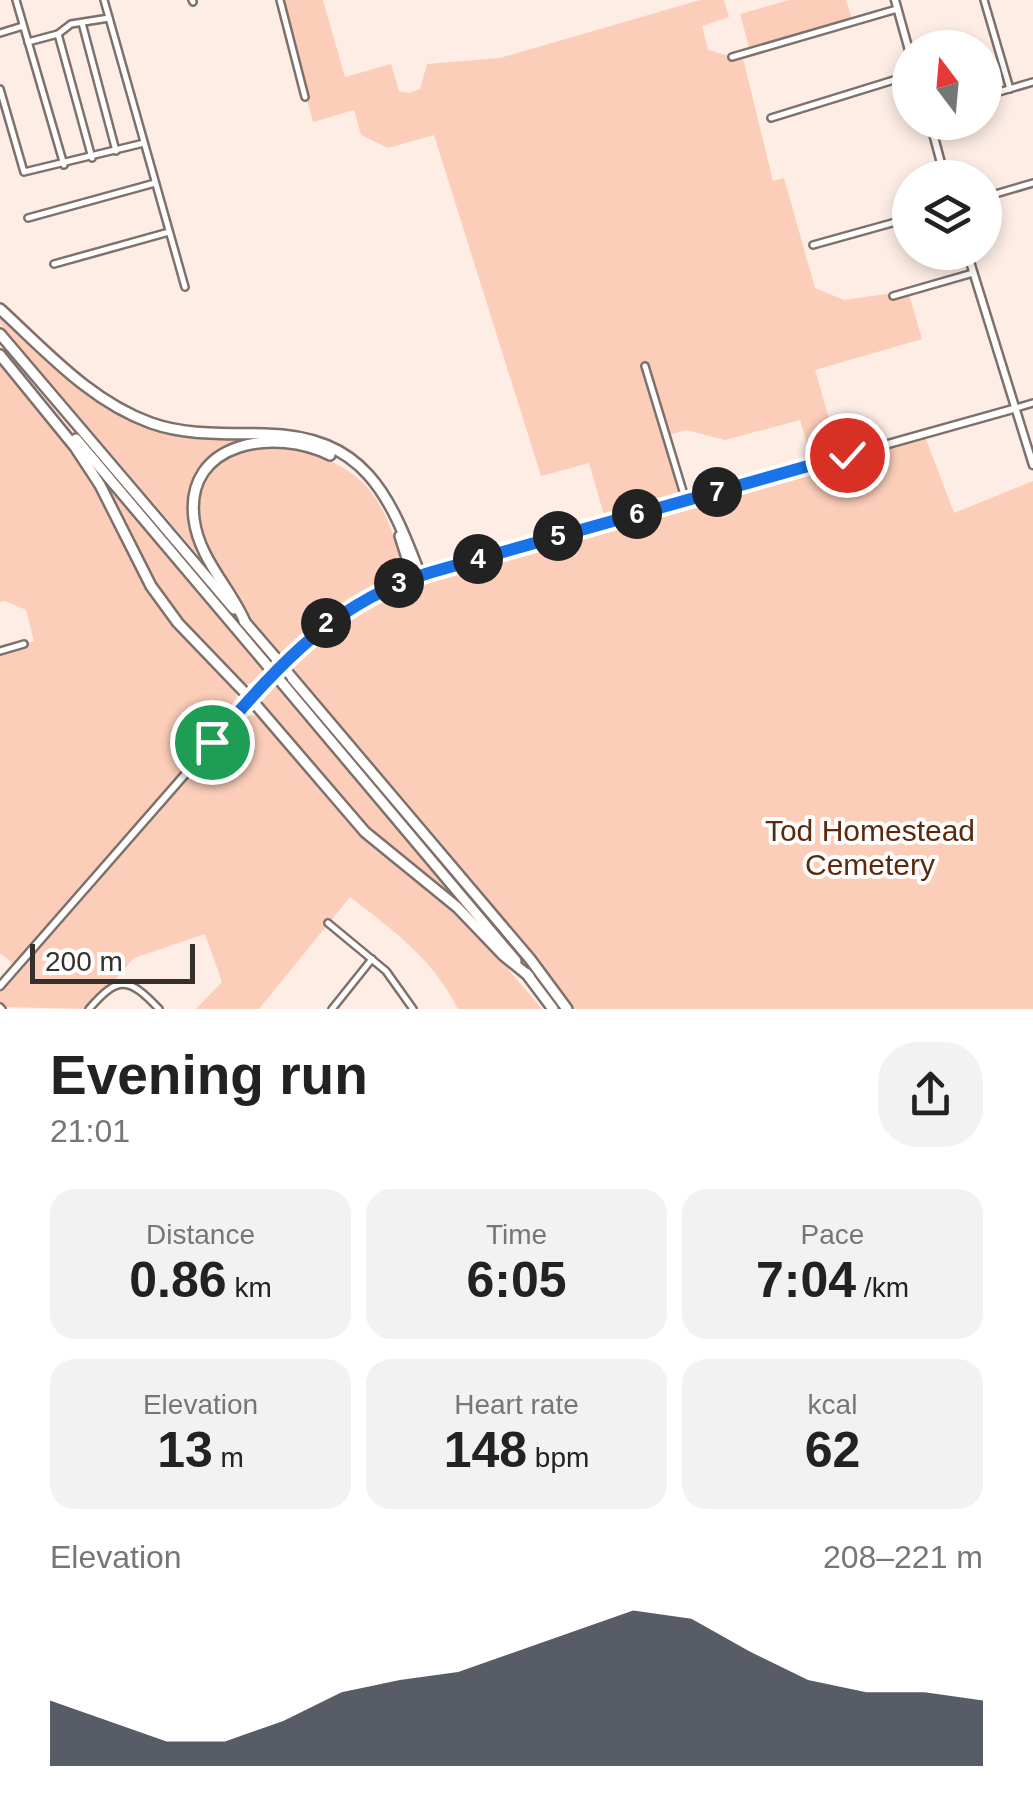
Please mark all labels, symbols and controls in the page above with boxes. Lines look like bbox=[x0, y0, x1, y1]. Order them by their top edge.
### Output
north arrow bbox=[892, 30, 1002, 140]
map controls bbox=[892, 30, 1002, 270]
button: layers bbox=[892, 160, 1002, 270]
pin bbox=[805, 413, 890, 498]
icon: check bbox=[820, 428, 875, 483]
pin: 7 bbox=[692, 467, 742, 517]
text: 7 bbox=[709, 476, 725, 507]
pin: 6 bbox=[612, 489, 662, 539]
text: 6 bbox=[629, 498, 645, 529]
pin: 5 bbox=[533, 511, 583, 561]
text: 5 bbox=[550, 520, 566, 551]
pin: 4 bbox=[453, 534, 503, 584]
text: 4 bbox=[470, 543, 486, 574]
pin: 3 bbox=[374, 558, 424, 608]
text: 3 bbox=[391, 567, 407, 598]
pin: 2 bbox=[301, 598, 351, 648]
text: 2 bbox=[318, 607, 334, 638]
pin bbox=[170, 700, 255, 785]
icon: arrive bbox=[185, 715, 240, 770]
park label: Tod Homestead Cemetery bbox=[765, 814, 975, 881]
scale bar bbox=[30, 939, 195, 984]
text: 200 m bbox=[45, 946, 123, 977]
button: share bbox=[878, 1042, 983, 1147]
text: Evening run bbox=[50, 1044, 368, 1106]
text: 21:01 bbox=[50, 1113, 130, 1149]
text: Distance bbox=[146, 1219, 255, 1250]
text: Time bbox=[486, 1219, 547, 1250]
text: Pace bbox=[801, 1219, 864, 1250]
text: 0.86 bbox=[129, 1252, 227, 1308]
text: 6:05 bbox=[466, 1252, 567, 1308]
text: 7:04 bbox=[756, 1252, 856, 1308]
text: km bbox=[227, 1272, 272, 1303]
text: /km bbox=[856, 1272, 909, 1303]
text: Elevation bbox=[143, 1389, 258, 1420]
text: Heart rate bbox=[454, 1389, 579, 1420]
text: kcal bbox=[808, 1389, 857, 1420]
text: 13 bbox=[157, 1422, 213, 1478]
text: 148 bbox=[444, 1422, 527, 1478]
text: 62 bbox=[805, 1422, 860, 1478]
text: m bbox=[213, 1442, 244, 1473]
text: bpm bbox=[527, 1442, 589, 1473]
text: Elevation bbox=[50, 1539, 182, 1575]
text: 208–221 m bbox=[823, 1539, 983, 1575]

